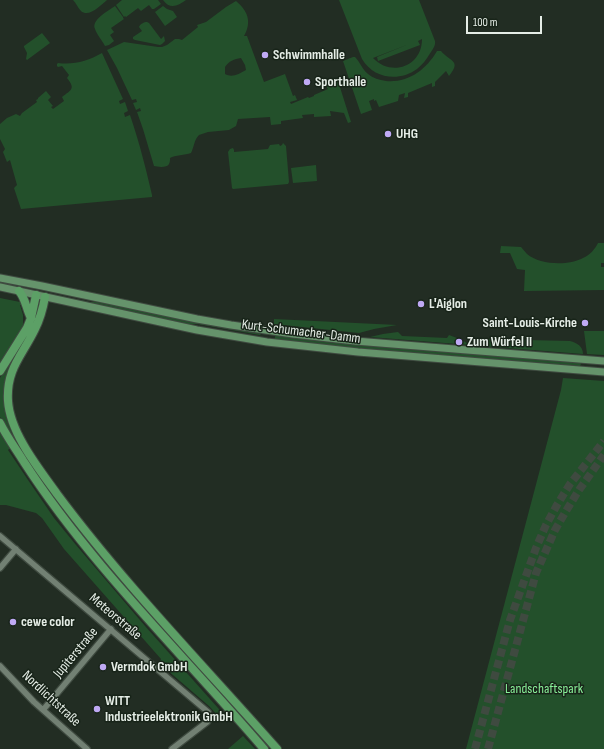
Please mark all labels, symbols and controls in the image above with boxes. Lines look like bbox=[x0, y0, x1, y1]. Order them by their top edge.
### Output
scale bar bbox=[468, 8, 544, 34]
text: 100 m bbox=[473, 15, 498, 30]
place label: Schwimmhalle bbox=[273, 47, 345, 63]
marker: Schwimmhalle bbox=[260, 50, 270, 60]
place label: Sporthalle bbox=[315, 74, 366, 90]
marker: Sporthalle bbox=[302, 77, 312, 87]
place label: UHG bbox=[396, 126, 418, 142]
marker: UHG bbox=[383, 129, 393, 139]
place label: L'Aiglon bbox=[429, 296, 467, 312]
marker: L'Aiglon bbox=[416, 299, 426, 309]
place label: Saint-Louis-Kirche bbox=[483, 315, 577, 331]
street label: Kurt-Schumacher-Damm bbox=[241, 316, 361, 348]
marker: Saint-Louis-Kirche bbox=[580, 318, 590, 328]
place label: Zum Würfel II bbox=[467, 334, 532, 350]
marker: Zum Würfel II bbox=[454, 337, 464, 347]
street label: Meteorstraße bbox=[85, 590, 145, 644]
place label: cewe color bbox=[21, 614, 75, 630]
marker: cewe color bbox=[8, 617, 18, 627]
street label: Jupiterstraße bbox=[50, 624, 102, 682]
place label: Vermdok GmbH bbox=[111, 659, 187, 675]
marker: Vermdok GmbH bbox=[98, 662, 108, 672]
street label: Nordlichtstraße bbox=[18, 668, 84, 730]
park label: Landschaftspark bbox=[505, 681, 583, 697]
place label: WITT Industrieelektronik GmbH bbox=[105, 693, 233, 726]
marker: WITT Industrieelektronik GmbH bbox=[92, 704, 102, 714]

